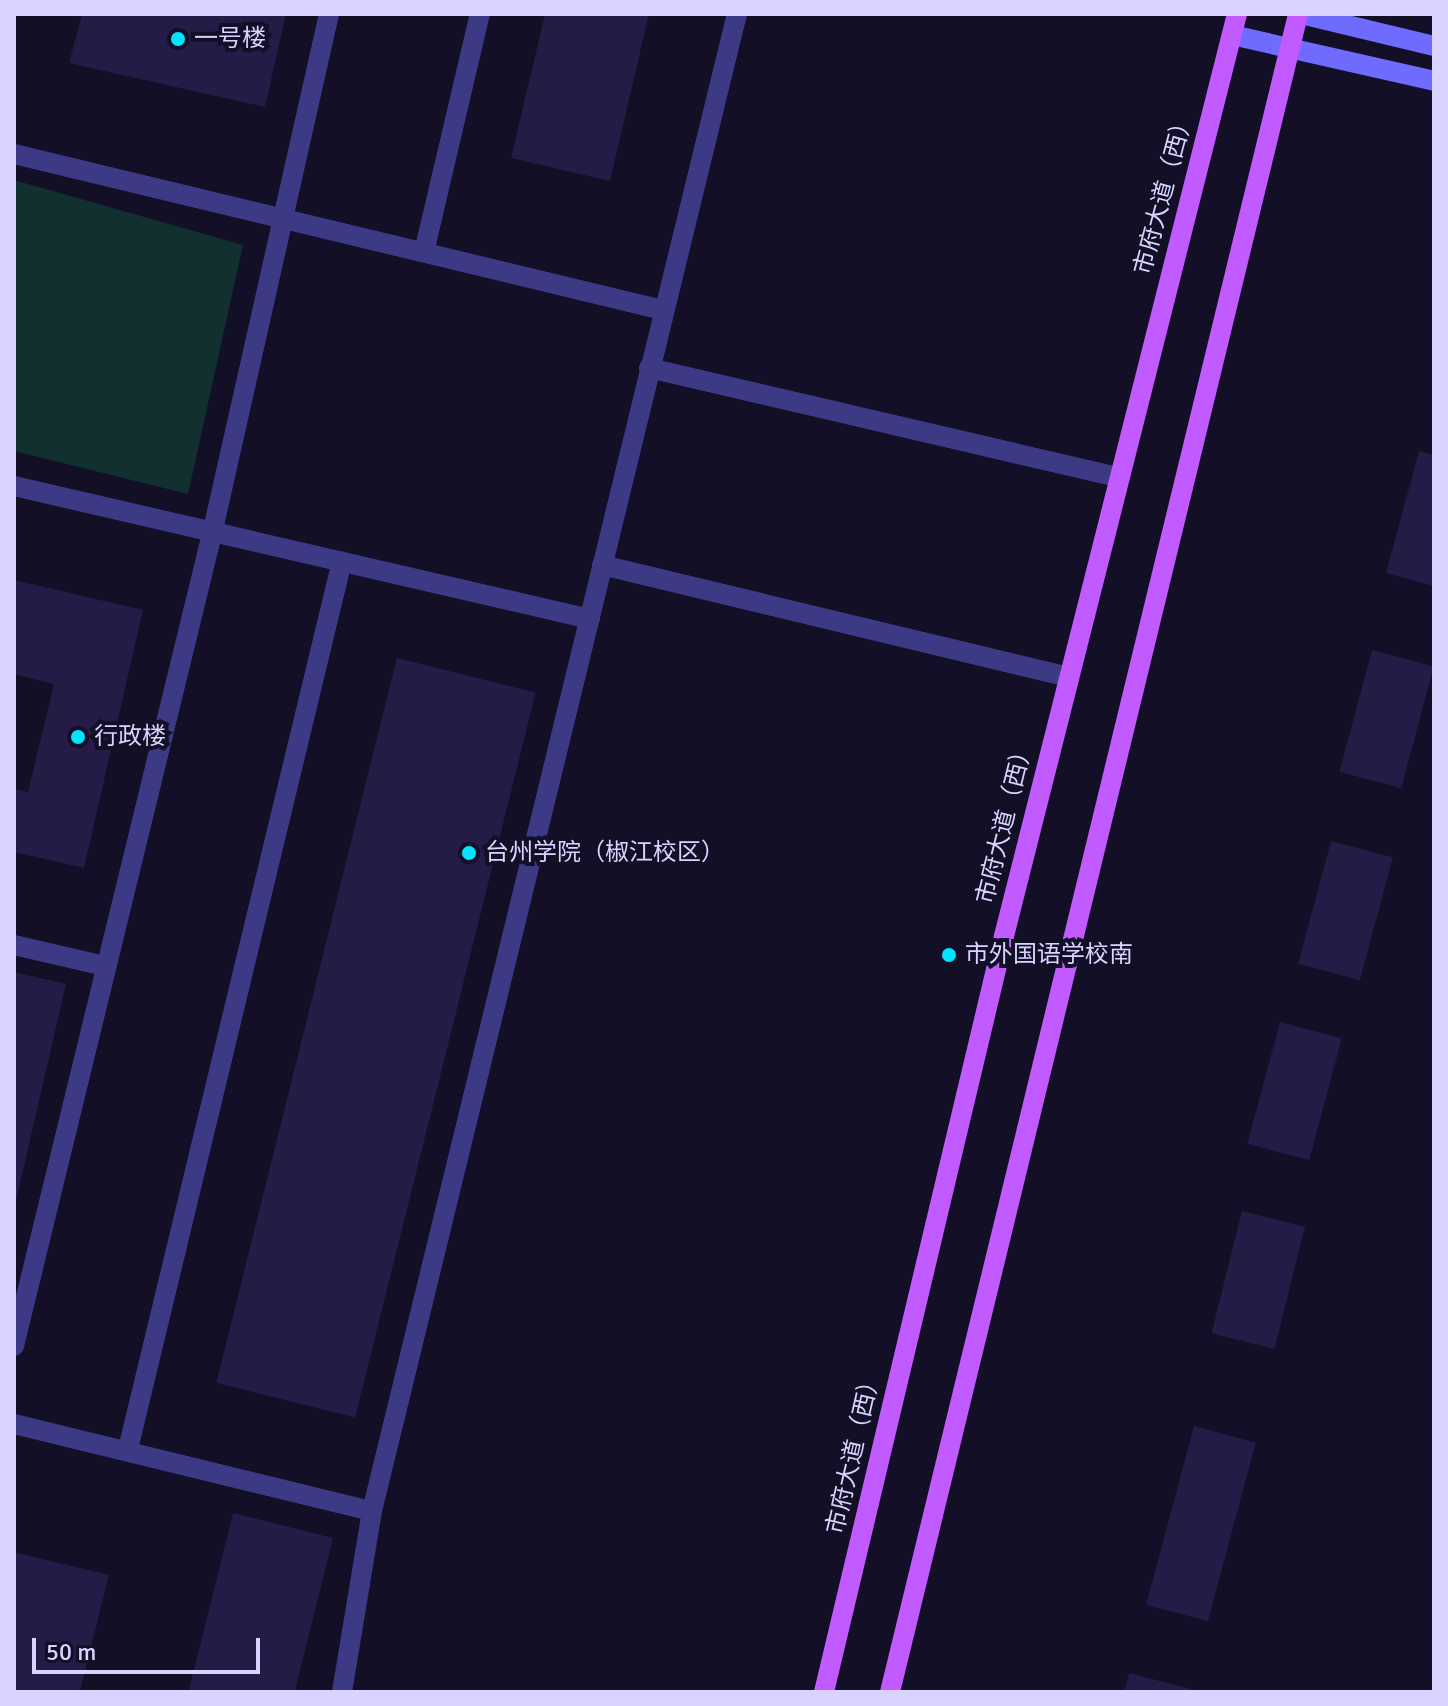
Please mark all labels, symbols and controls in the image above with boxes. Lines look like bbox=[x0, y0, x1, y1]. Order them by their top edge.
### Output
place label: 一号楼 bbox=[194, 25, 266, 53]
marker: 一号楼 bbox=[169, 30, 187, 48]
street label: 市府大道（西） bbox=[1128, 108, 1200, 278]
place label: 行政楼 bbox=[94, 723, 166, 751]
marker: 行政楼 bbox=[69, 728, 87, 746]
street label: 市府大道（西） bbox=[971, 737, 1039, 907]
place label: 台州学院（椒江校区） bbox=[485, 839, 725, 867]
marker: 台州学院（椒江校区） bbox=[460, 844, 478, 862]
place label: 市外国语学校南 bbox=[965, 941, 1133, 969]
marker: 市外国语学校南 bbox=[940, 946, 958, 964]
street label: 市府大道（西） bbox=[821, 1367, 887, 1537]
scale bar bbox=[36, 1622, 264, 1672]
text: 50 m bbox=[46, 1637, 96, 1667]

